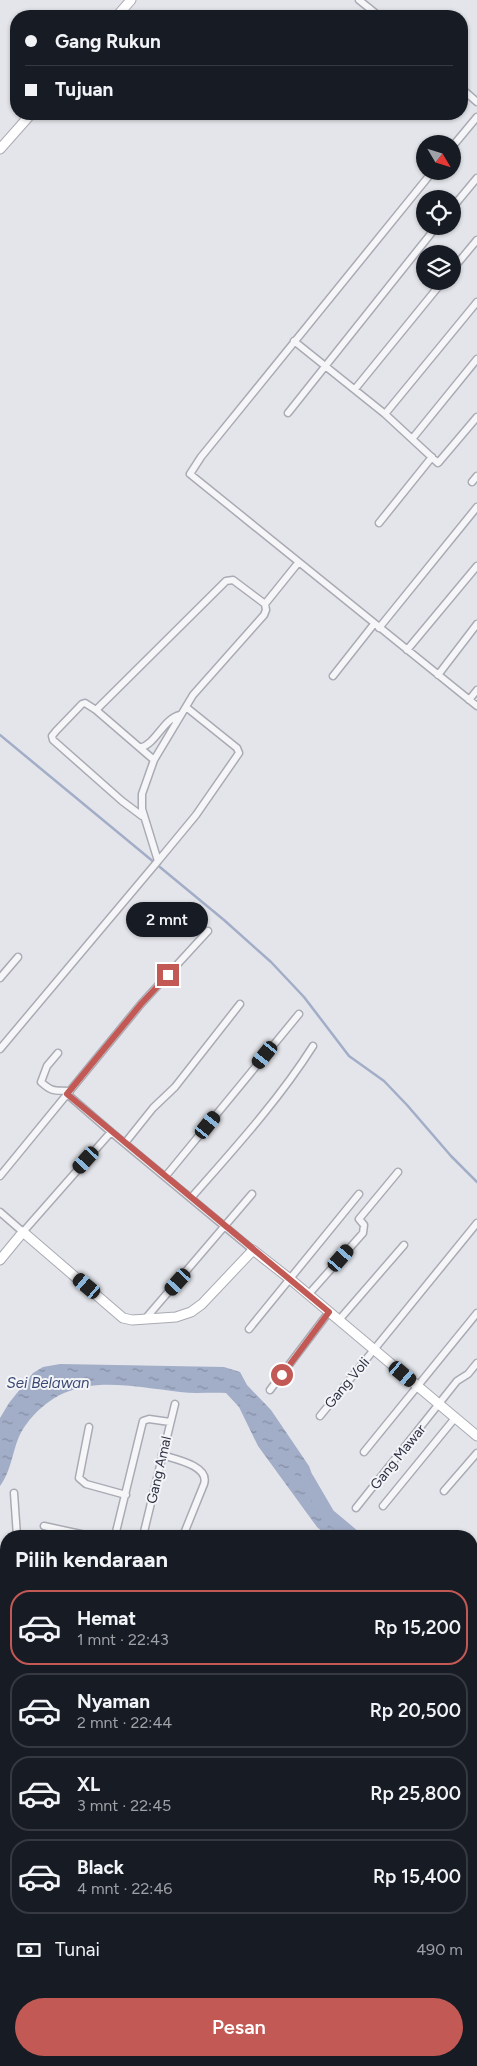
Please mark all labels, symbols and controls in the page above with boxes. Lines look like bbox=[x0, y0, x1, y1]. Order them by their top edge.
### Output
text: Gang Rukun bbox=[55, 30, 161, 53]
text: Tujuan bbox=[55, 78, 113, 101]
north arrow bbox=[416, 135, 461, 180]
map controls bbox=[416, 135, 461, 290]
button: locate bbox=[416, 190, 461, 235]
button: layers bbox=[416, 245, 461, 290]
callout: 2 mnt bbox=[127, 902, 209, 938]
text: 2 mnt bbox=[146, 910, 188, 929]
route end bbox=[157, 964, 179, 986]
car bbox=[249, 1039, 280, 1071]
car bbox=[192, 1109, 223, 1141]
car bbox=[70, 1144, 101, 1176]
car bbox=[325, 1242, 356, 1274]
car bbox=[162, 1266, 193, 1298]
car bbox=[70, 1271, 103, 1301]
street label: Gang Voli bbox=[321, 1354, 373, 1412]
car bbox=[386, 1359, 419, 1389]
route start bbox=[271, 1364, 293, 1386]
water label: Sei Belawan bbox=[7, 1374, 89, 1392]
street label: Gang Mawar bbox=[367, 1421, 430, 1493]
street label: Gang Amal bbox=[143, 1435, 175, 1505]
text: Pilih kendaraan bbox=[15, 1546, 168, 1573]
icon: car bbox=[17, 1605, 62, 1650]
text: Hemat bbox=[77, 1607, 136, 1630]
text: Rp 15,200 bbox=[374, 1616, 461, 1639]
text: 1 mnt · 22:43 bbox=[77, 1630, 169, 1649]
icon: car bbox=[17, 1688, 62, 1733]
text: Nyaman bbox=[77, 1690, 150, 1713]
text: Rp 20,500 bbox=[370, 1699, 461, 1722]
text: 2 mnt · 22:44 bbox=[77, 1713, 172, 1732]
icon: car bbox=[17, 1771, 62, 1816]
text: XL bbox=[77, 1773, 100, 1796]
text: Rp 25,800 bbox=[370, 1782, 461, 1805]
text: 3 mnt · 22:45 bbox=[77, 1796, 171, 1815]
icon: car bbox=[17, 1854, 62, 1899]
text: Black bbox=[77, 1856, 124, 1879]
text: Rp 15,400 bbox=[373, 1865, 461, 1888]
text: 4 mnt · 22:46 bbox=[77, 1879, 172, 1898]
icon: cash bbox=[15, 1936, 43, 1964]
text: Tunai bbox=[55, 1938, 100, 1961]
text: 490 m bbox=[416, 1940, 463, 1959]
button: Pesan bbox=[15, 1998, 463, 2056]

